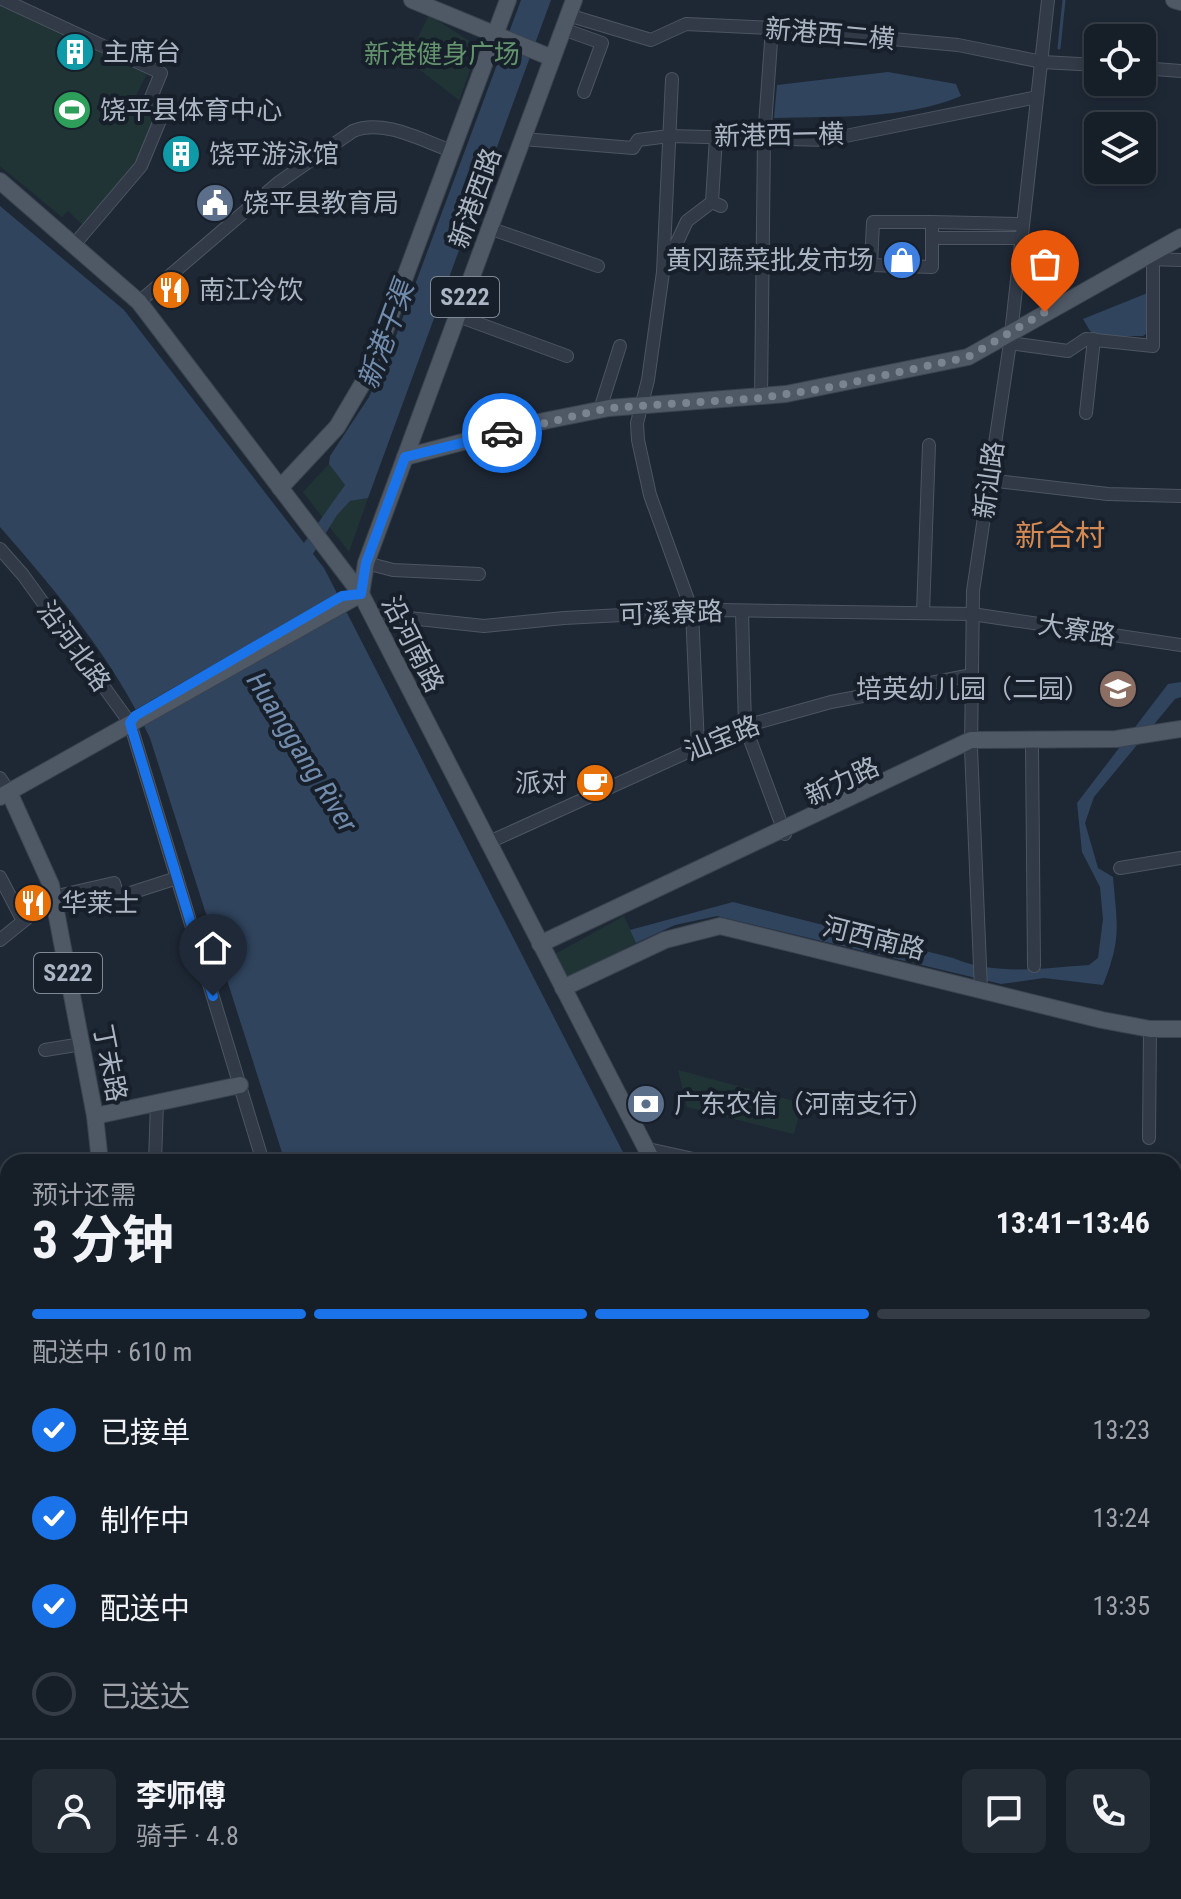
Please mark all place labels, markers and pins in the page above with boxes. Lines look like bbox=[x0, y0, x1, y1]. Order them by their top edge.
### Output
building icon: 主席台 bbox=[54, 31, 96, 73]
place label: 主席台 bbox=[103, 37, 181, 67]
sports icon: 饶平县体育中心 bbox=[51, 89, 93, 131]
place label: 饶平县体育中心 bbox=[100, 95, 282, 125]
building icon: 饶平游泳馆 bbox=[160, 133, 202, 175]
place label: 饶平游泳馆 bbox=[209, 139, 339, 169]
public building icon: 饶平县教育局 bbox=[194, 182, 236, 224]
place label: 饶平县教育局 bbox=[243, 188, 399, 218]
pin bbox=[1011, 230, 1079, 312]
shop icon: 黄冈蔬菜批发市场 bbox=[881, 239, 923, 281]
place label: 黄冈蔬菜批发市场 bbox=[666, 245, 874, 275]
restaurant icon: 南江冷饮 bbox=[150, 269, 192, 311]
place label: 南江冷饮 bbox=[199, 275, 303, 305]
school or university icon: 培英幼儿园（二园） bbox=[1097, 668, 1139, 710]
place label: 培英幼儿园（二园） bbox=[856, 674, 1090, 704]
cafe icon: 派对 bbox=[574, 762, 616, 804]
place label: 派对 bbox=[515, 768, 567, 798]
restaurant icon: 华莱士 bbox=[12, 882, 54, 924]
place label: 华莱士 bbox=[61, 888, 139, 918]
pin bbox=[179, 914, 247, 996]
bank icon: 广东农信（河南支行） bbox=[625, 1083, 667, 1125]
place label: 广东农信（河南支行） bbox=[674, 1089, 934, 1119]

